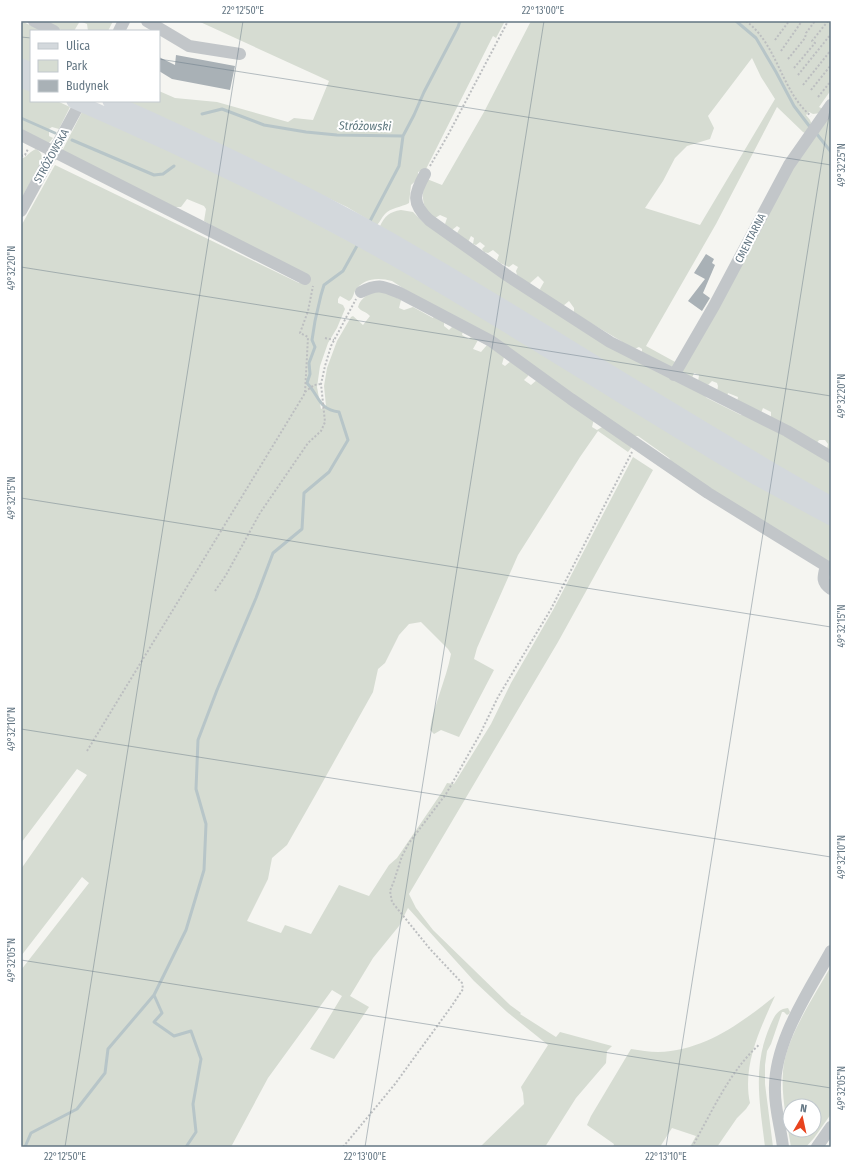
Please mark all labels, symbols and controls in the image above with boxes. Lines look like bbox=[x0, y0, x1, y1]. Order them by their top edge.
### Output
text: 22°12'50"E bbox=[222, 5, 264, 17]
text: 22°13'00"E bbox=[522, 5, 565, 17]
legend bbox=[30, 30, 160, 102]
text: Ulica bbox=[66, 39, 90, 53]
text: Park bbox=[66, 59, 88, 73]
text: Budynek bbox=[66, 79, 109, 93]
water label: Stróżowski bbox=[338, 119, 391, 133]
street label: STRÓŻOWSKA bbox=[30, 126, 72, 186]
text: 49°32'25"N bbox=[836, 143, 848, 187]
street label: CMENTARNA bbox=[732, 211, 769, 265]
text: 49°32'20"N bbox=[6, 246, 18, 290]
text: 49°32'20"N bbox=[836, 374, 848, 418]
text: 49°32'15"N bbox=[6, 476, 18, 520]
text: 49°32'15"N bbox=[836, 604, 848, 648]
text: 49°32'10"N bbox=[6, 707, 18, 751]
text: 49°32'10"N bbox=[836, 835, 848, 879]
text: 49°32'05"N bbox=[6, 938, 18, 982]
text: 49°32'05"N bbox=[836, 1066, 848, 1110]
north arrow bbox=[782, 1098, 822, 1138]
text: N bbox=[799, 1102, 808, 1116]
text: 22°12'50"E bbox=[44, 1151, 86, 1163]
text: 22°13'00"E bbox=[344, 1151, 387, 1163]
text: 22°13'10"E bbox=[645, 1151, 687, 1163]

